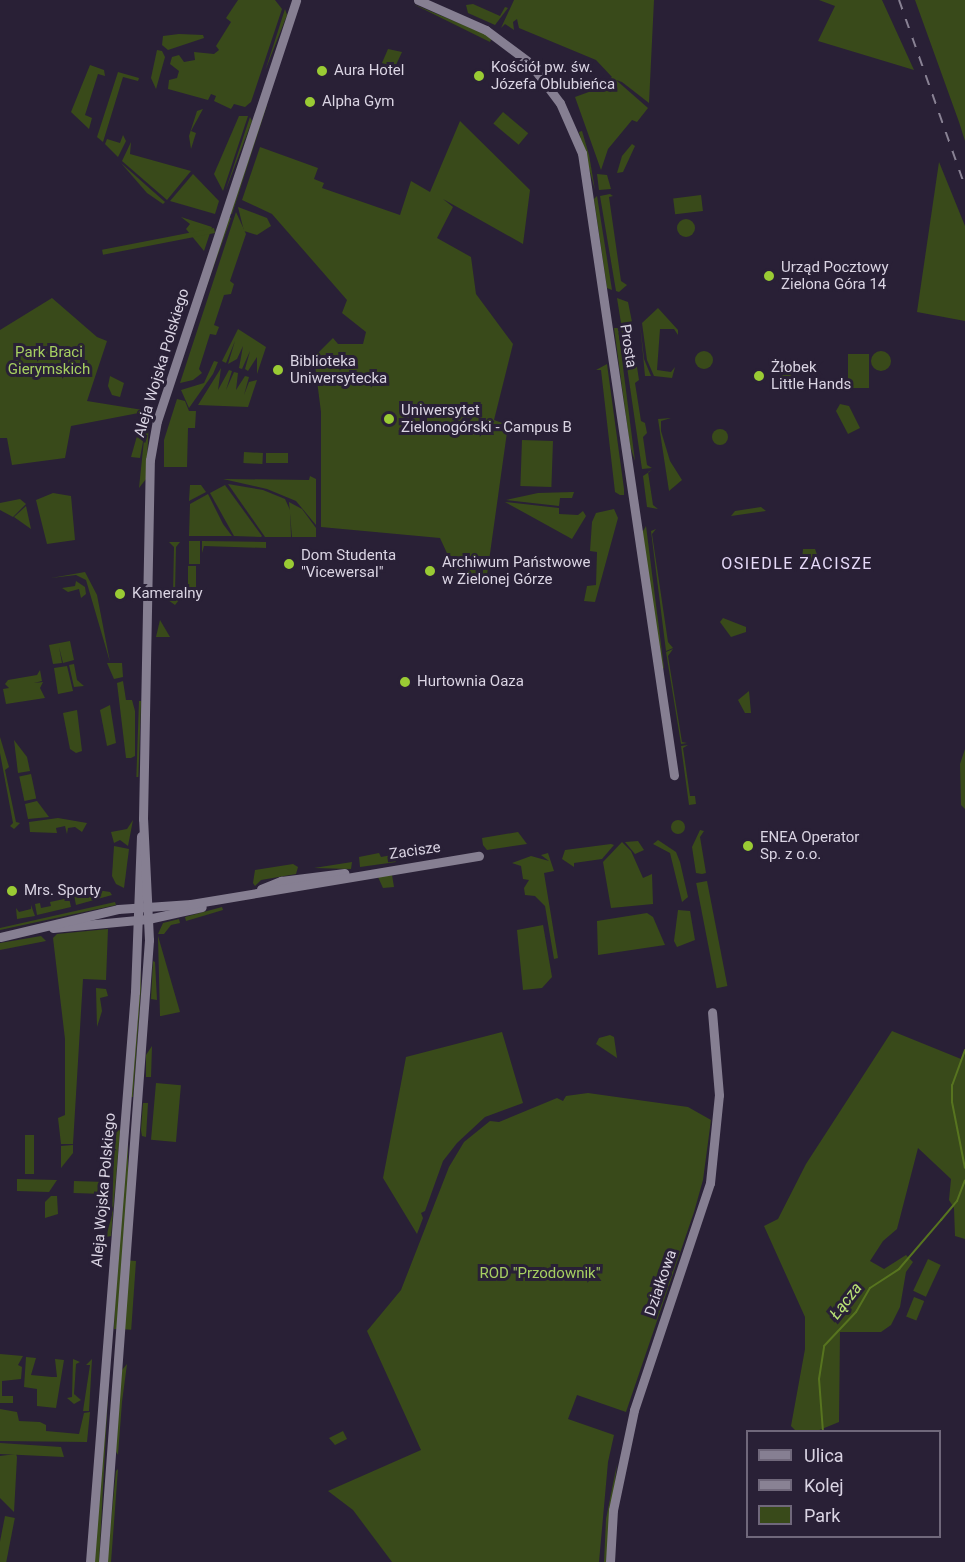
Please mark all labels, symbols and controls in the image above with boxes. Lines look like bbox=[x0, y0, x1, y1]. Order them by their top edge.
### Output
place label: Kościół pw. św. Józefa Oblubieńca bbox=[491, 58, 615, 93]
place label: Aura Hotel bbox=[334, 62, 404, 80]
marker: Aura Hotel bbox=[315, 64, 329, 78]
marker: Kościół pw. św. Józefa Oblubieńca bbox=[472, 69, 486, 83]
place label: Alpha Gym bbox=[322, 93, 394, 111]
marker: Alpha Gym bbox=[303, 95, 317, 109]
place label: Urząd Pocztowy Zielona Góra 14 bbox=[781, 258, 888, 293]
marker: Urząd Pocztowy Zielona Góra 14 bbox=[762, 269, 776, 283]
street label: Aleja Wojska Polskiego bbox=[131, 286, 193, 440]
street label: Prosta bbox=[616, 323, 640, 369]
park label: Park Braci Gierymskich bbox=[8, 343, 90, 378]
place label: Biblioteka Uniwersytecka bbox=[290, 352, 387, 387]
place label: Żłobek Little Hands bbox=[771, 358, 851, 393]
marker: Biblioteka Uniwersytecka bbox=[271, 363, 285, 377]
marker: Żłobek Little Hands bbox=[752, 369, 766, 383]
place label: Uniwersytet Zielonogórski - Campus B bbox=[401, 401, 572, 436]
marker: Uniwersytet Zielonogórski - Campus B bbox=[382, 412, 396, 426]
place label: Dom Studenta "Vicewersal" bbox=[301, 546, 396, 581]
place label: Archiwum Państwowe w Zielonej Górze bbox=[442, 553, 590, 588]
district label: OSIEDLE ZACISZE bbox=[721, 554, 873, 574]
marker: Dom Studenta "Vicewersal" bbox=[282, 557, 296, 571]
marker: Archiwum Państwowe w Zielonej Górze bbox=[423, 564, 437, 578]
place label: Kameralny bbox=[132, 585, 203, 603]
marker: Kameralny bbox=[113, 587, 127, 601]
place label: Hurtownia Oaza bbox=[417, 673, 524, 691]
marker: Hurtownia Oaza bbox=[398, 675, 412, 689]
place label: ENEA Operator Sp. z o.o. bbox=[760, 828, 859, 863]
street label: Zacisze bbox=[388, 838, 442, 864]
marker: ENEA Operator Sp. z o.o. bbox=[741, 839, 755, 853]
place label: Mrs. Sporty bbox=[24, 882, 101, 900]
marker: Mrs. Sporty bbox=[5, 884, 19, 898]
street label: Aleja Wojska Polskiego bbox=[88, 1112, 120, 1268]
street label: Działkowa bbox=[641, 1248, 681, 1318]
park label: ROD "Przodownik" bbox=[480, 1265, 600, 1283]
water label: Łącza bbox=[826, 1279, 866, 1323]
legend bbox=[746, 1430, 941, 1538]
text: Ulica bbox=[804, 1445, 844, 1466]
text: Kolej bbox=[804, 1475, 844, 1496]
text: Park bbox=[804, 1505, 840, 1526]

